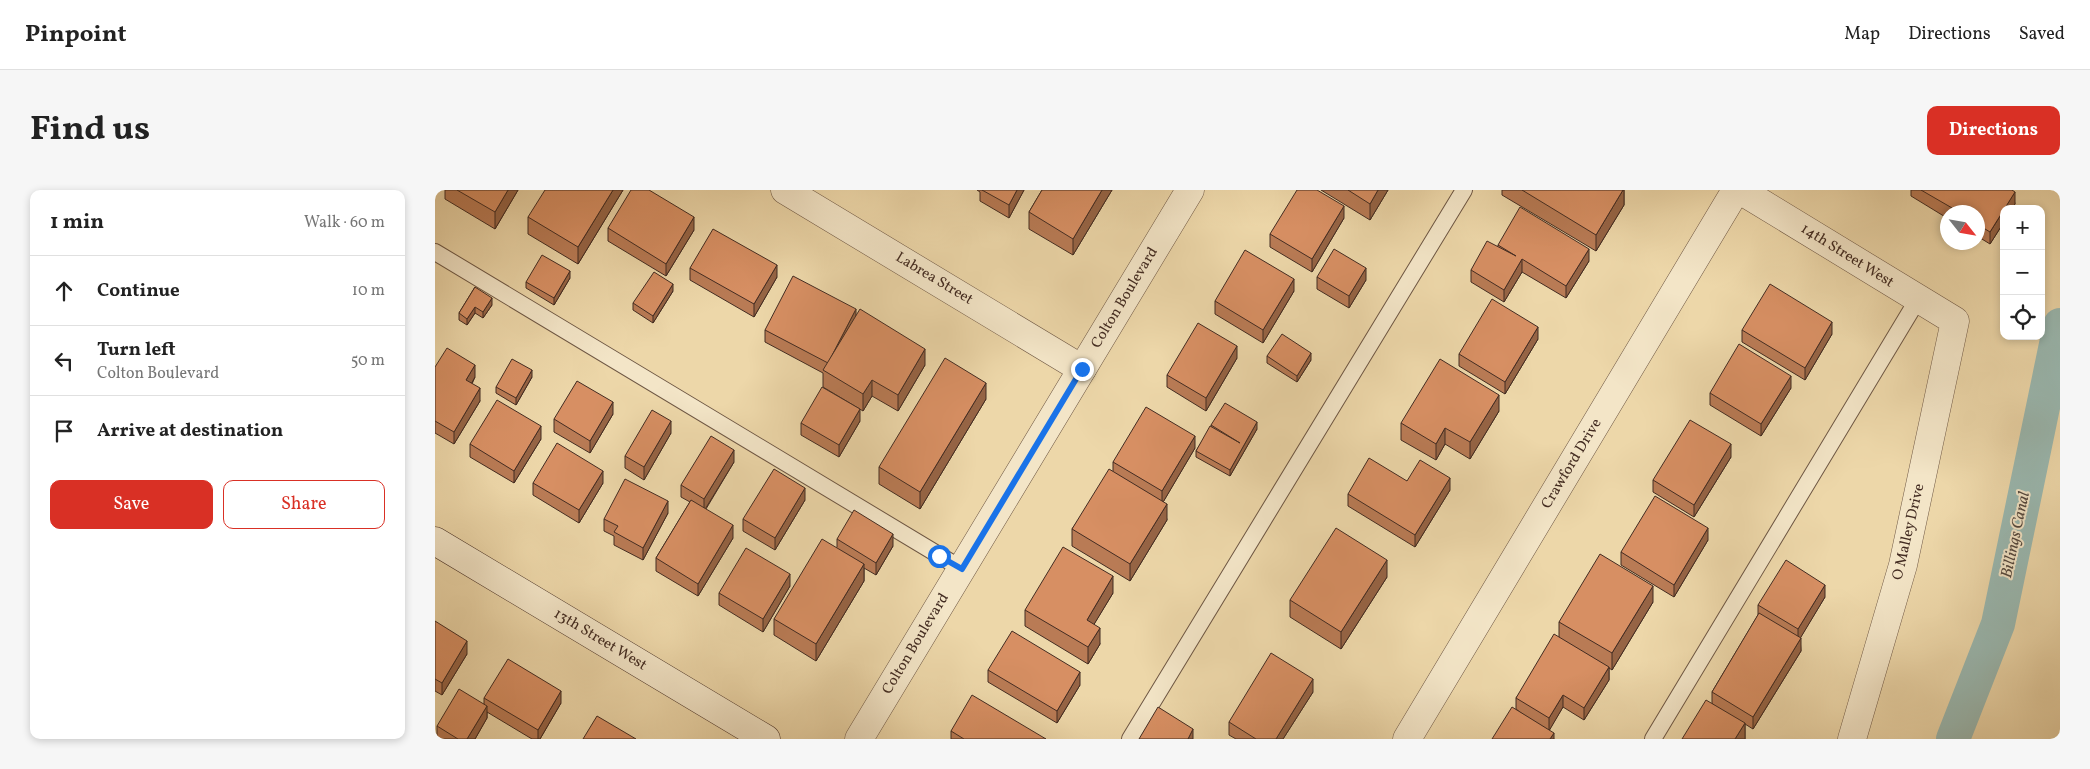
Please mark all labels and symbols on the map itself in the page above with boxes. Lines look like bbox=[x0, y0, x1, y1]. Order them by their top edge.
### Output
north arrow bbox=[1940, 205, 1985, 250]
street label: 14th Street West bbox=[1796, 219, 1898, 293]
street label: Colton Boulevard bbox=[1087, 244, 1163, 352]
street label: Labrea Street bbox=[891, 248, 977, 310]
route end bbox=[1071, 358, 1094, 381]
street label: Crawford Drive bbox=[1537, 415, 1607, 513]
street label: O Malley Drive bbox=[1888, 482, 1930, 582]
water label: Billings Canal bbox=[1996, 490, 2036, 580]
route start bbox=[928, 545, 951, 568]
street label: Colton Boulevard bbox=[878, 590, 954, 698]
street label: 13th Street West bbox=[549, 604, 651, 676]

